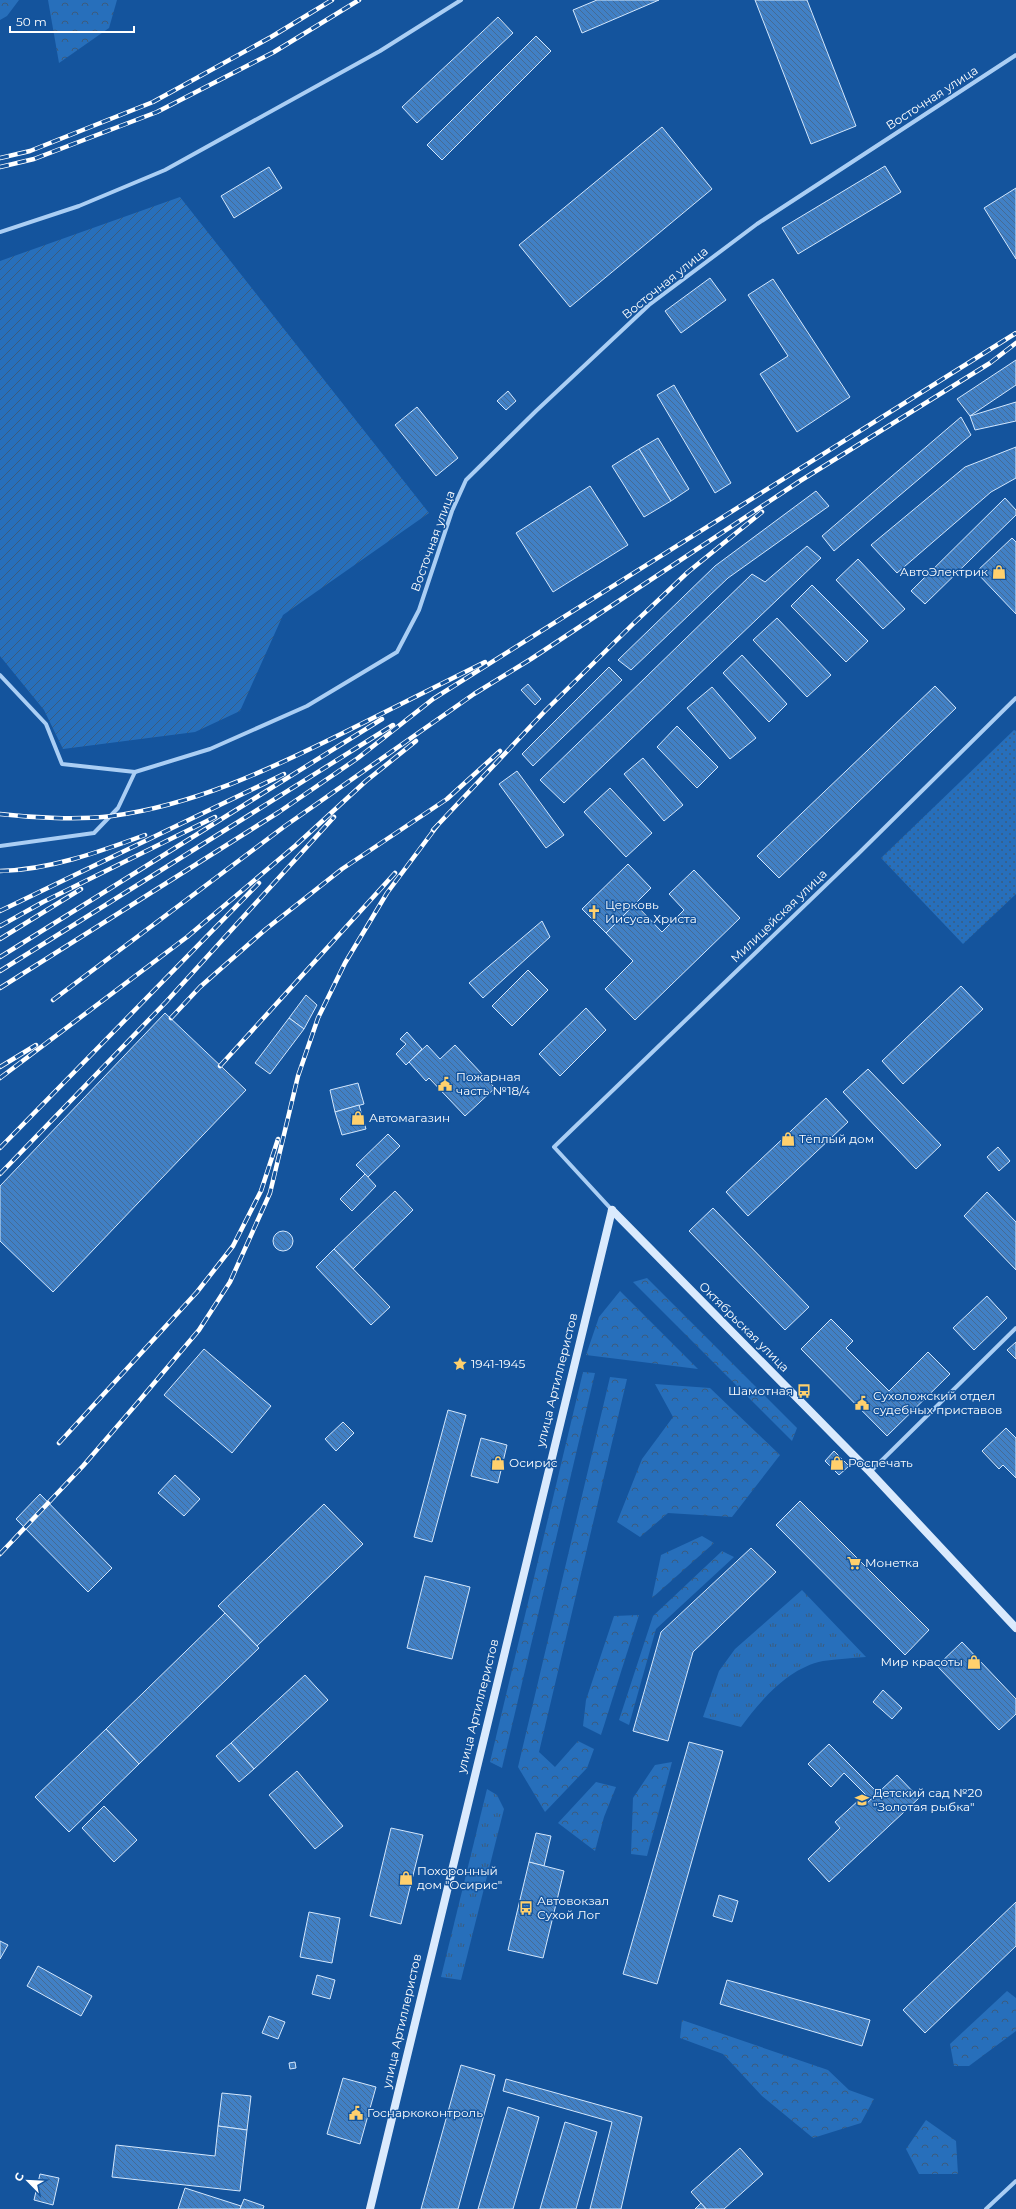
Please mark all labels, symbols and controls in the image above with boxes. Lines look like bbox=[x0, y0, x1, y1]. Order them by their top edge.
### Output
scale bar bbox=[10, 8, 134, 34]
text: 50 m bbox=[16, 14, 47, 29]
street label: Восточная улица bbox=[883, 62, 980, 133]
street label: Восточная улица bbox=[619, 243, 711, 322]
street label: Восточная улица bbox=[407, 488, 458, 593]
place label: АвтоЭлектрик bbox=[900, 564, 988, 579]
shop icon: АвтоЭлектрик bbox=[991, 564, 1007, 580]
street label: Милицейская улица bbox=[727, 866, 830, 966]
place label: Церковь Иисуса Христа bbox=[605, 897, 697, 926]
church icon: Церковь Иисуса Христа bbox=[586, 904, 602, 920]
place label: Пожарная часть №18/4 bbox=[456, 1069, 530, 1098]
public building icon: Пожарная часть №18/4 bbox=[437, 1076, 453, 1092]
shop icon: Автомагазин bbox=[350, 1110, 366, 1126]
place label: Автомагазин bbox=[369, 1110, 450, 1125]
shop icon: Тёплый дом bbox=[780, 1131, 796, 1147]
place label: Тёплый дом bbox=[799, 1131, 874, 1146]
street label: Октябрьская улица bbox=[696, 1278, 793, 1375]
street label: улица Артиллеристов bbox=[532, 1311, 580, 1449]
place icon: 1941-1945 bbox=[452, 1356, 468, 1372]
place label: 1941-1945 bbox=[471, 1356, 526, 1371]
place label: Шамотная bbox=[728, 1383, 793, 1398]
bus stop icon: Шамотная bbox=[796, 1383, 812, 1399]
place label: Сухоложский отдел судебных приставов bbox=[873, 1388, 1002, 1417]
public building icon: Сухоложский отдел судебных приставов bbox=[854, 1395, 870, 1411]
shop icon: Осирис bbox=[490, 1455, 506, 1471]
place label: Осирис bbox=[509, 1455, 558, 1470]
shop icon: Роспечать bbox=[829, 1455, 845, 1471]
place label: Роспечать bbox=[848, 1455, 913, 1470]
supermarket icon: Монетка bbox=[846, 1555, 862, 1571]
place label: Монетка bbox=[865, 1555, 919, 1570]
street label: улица Артиллеристов bbox=[453, 1637, 501, 1775]
place label: Мир красоты bbox=[881, 1654, 963, 1669]
shop icon: Мир красоты bbox=[966, 1654, 982, 1670]
place label: Детский сад №20 "Золотая рыбка" bbox=[873, 1785, 982, 1814]
school or university icon: Детский сад №20 "Золотая рыбка" bbox=[854, 1792, 870, 1808]
place label: Похоронный дом "Осирис" bbox=[417, 1863, 502, 1892]
shop icon: Похоронный дом "Осирис" bbox=[398, 1870, 414, 1886]
place label: Автовокзал Сухой Лог bbox=[537, 1893, 609, 1922]
bus stop icon: Автовокзал Сухой Лог bbox=[518, 1900, 534, 1916]
street label: улица Артиллеристов bbox=[379, 1952, 424, 2091]
public building icon: Госнаркоконтроль bbox=[348, 2105, 364, 2121]
place label: Госнаркоконтроль bbox=[367, 2105, 483, 2120]
north arrow bbox=[8, 2161, 48, 2201]
text: С bbox=[11, 2170, 27, 2183]

